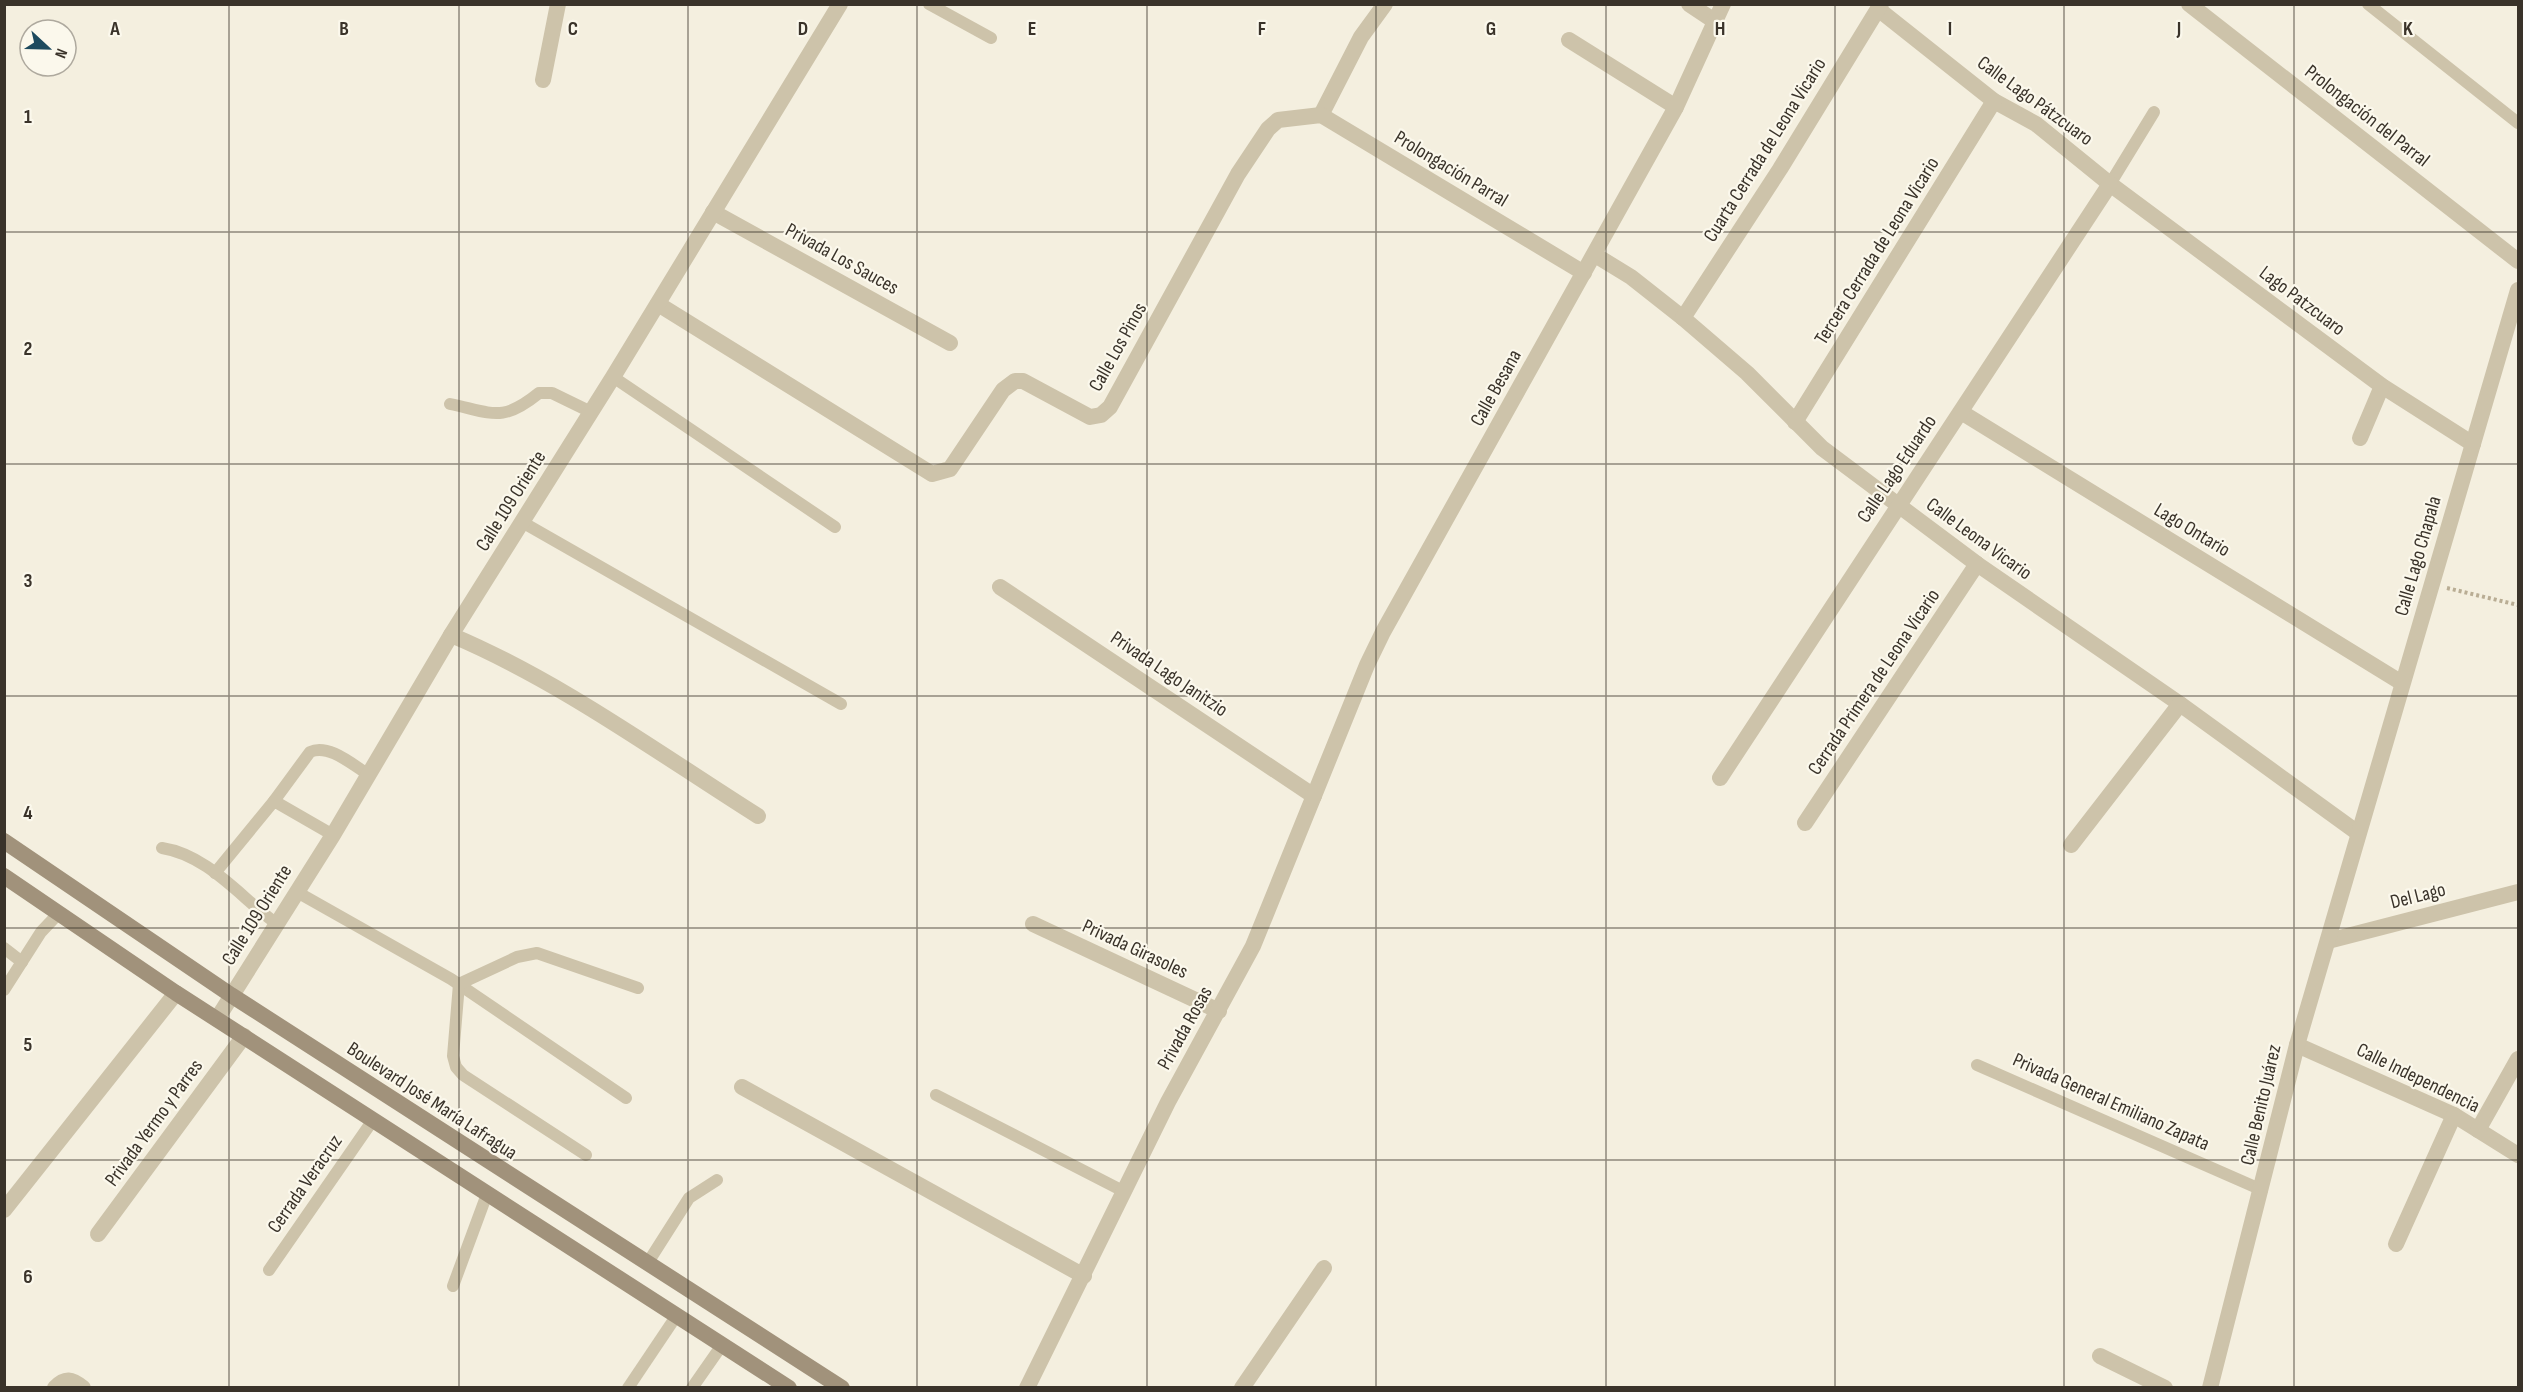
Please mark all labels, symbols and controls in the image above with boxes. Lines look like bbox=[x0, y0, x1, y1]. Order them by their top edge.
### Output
text: A bbox=[109, 17, 120, 41]
text: B bbox=[339, 17, 349, 41]
text: C bbox=[568, 17, 578, 41]
text: D bbox=[798, 17, 808, 41]
text: E bbox=[1028, 17, 1036, 41]
text: F bbox=[1258, 17, 1266, 41]
text: G bbox=[1486, 17, 1496, 41]
text: H bbox=[1715, 17, 1725, 41]
text: I bbox=[1948, 17, 1952, 41]
text: J bbox=[2176, 17, 2181, 41]
text: K bbox=[2403, 17, 2413, 41]
north arrow bbox=[18, 18, 78, 78]
text: N bbox=[50, 46, 71, 61]
street label: Calle Lago Pátzcuaro bbox=[1973, 51, 2097, 151]
street label: Cuarta Cerrada de Leona Vicario bbox=[1698, 53, 1832, 247]
street label: Prolongación del Parral bbox=[2300, 60, 2434, 172]
text: 1 bbox=[24, 105, 32, 129]
street label: Prolongación Parral bbox=[1390, 126, 1512, 212]
street label: Tercera Cerrada de Leona Vicario bbox=[1809, 153, 1945, 349]
street label: Privada Los Sauces bbox=[781, 218, 903, 300]
street label: Lago Patzcuaro bbox=[2254, 261, 2350, 341]
street label: Calle Los Pinos bbox=[1084, 298, 1152, 396]
text: 2 bbox=[24, 337, 32, 361]
street label: Calle Besana bbox=[1465, 346, 1527, 430]
street label: Calle Lago Eduardo bbox=[1852, 411, 1942, 527]
street label: Calle 109 Oriente bbox=[471, 446, 551, 556]
street label: Calle Leona Vicario bbox=[1922, 493, 2036, 585]
street label: Calle Lago Chapala bbox=[2389, 493, 2447, 619]
street label: Lago Ontario bbox=[2150, 498, 2234, 562]
text: 3 bbox=[24, 569, 33, 593]
street label: Cerrada Primera de Leona Vicario bbox=[1803, 584, 1945, 780]
street label: Privada Lago Janitzio bbox=[1106, 626, 1232, 722]
text: 4 bbox=[23, 801, 33, 825]
street label: Calle 109 Oriente bbox=[217, 860, 297, 970]
street label: Del Lago bbox=[2388, 878, 2448, 914]
street label: Privada Girasoles bbox=[1078, 914, 1192, 984]
street label: Privada Rosas bbox=[1152, 982, 1218, 1074]
text: 5 bbox=[24, 1033, 33, 1057]
street label: Boulevard José María Lafragua bbox=[342, 1037, 522, 1165]
street label: Calle Independencia bbox=[2353, 1038, 2483, 1118]
street label: Calle Benito Juárez bbox=[2235, 1042, 2287, 1168]
street label: Privada General Emiliano Zapata bbox=[2009, 1048, 2213, 1156]
street label: Privada Yermo y Parres bbox=[100, 1055, 208, 1191]
street label: Cerrada Veracruz bbox=[262, 1130, 348, 1238]
text: 6 bbox=[23, 1265, 33, 1289]

